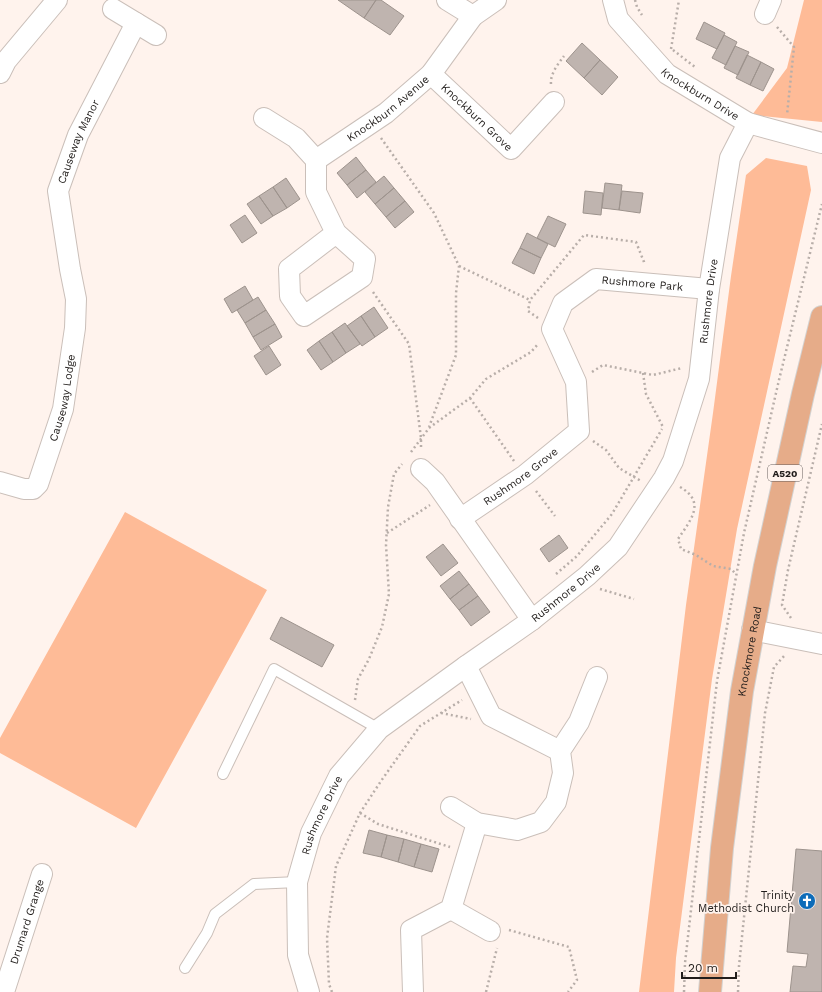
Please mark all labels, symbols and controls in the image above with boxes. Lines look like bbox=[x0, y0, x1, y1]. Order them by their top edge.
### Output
street label: Knockburn Drive bbox=[658, 65, 742, 123]
street label: Knockburn Avenue bbox=[344, 72, 431, 144]
street label: Knockburn Grove bbox=[439, 81, 515, 154]
street label: Causeway Manor bbox=[55, 97, 102, 185]
street label: Rushmore Drive bbox=[696, 258, 720, 344]
street label: Rushmore Park bbox=[601, 273, 684, 293]
street label: Causeway Lodge bbox=[46, 353, 78, 443]
street label: Rushmore Grove bbox=[481, 445, 560, 508]
road number: A520 bbox=[768, 465, 802, 481]
street label: Rushmore Drive bbox=[528, 561, 603, 625]
street label: Knockmore Road bbox=[735, 605, 764, 697]
street label: Rushmore Drive bbox=[299, 773, 345, 856]
street label: Drumard Grange bbox=[7, 877, 46, 966]
place label: Trinity Methodist Church bbox=[698, 889, 794, 915]
church icon: Trinity Methodist Church bbox=[797, 891, 817, 911]
scale bar bbox=[682, 954, 736, 980]
text: 20 m bbox=[688, 961, 718, 975]

